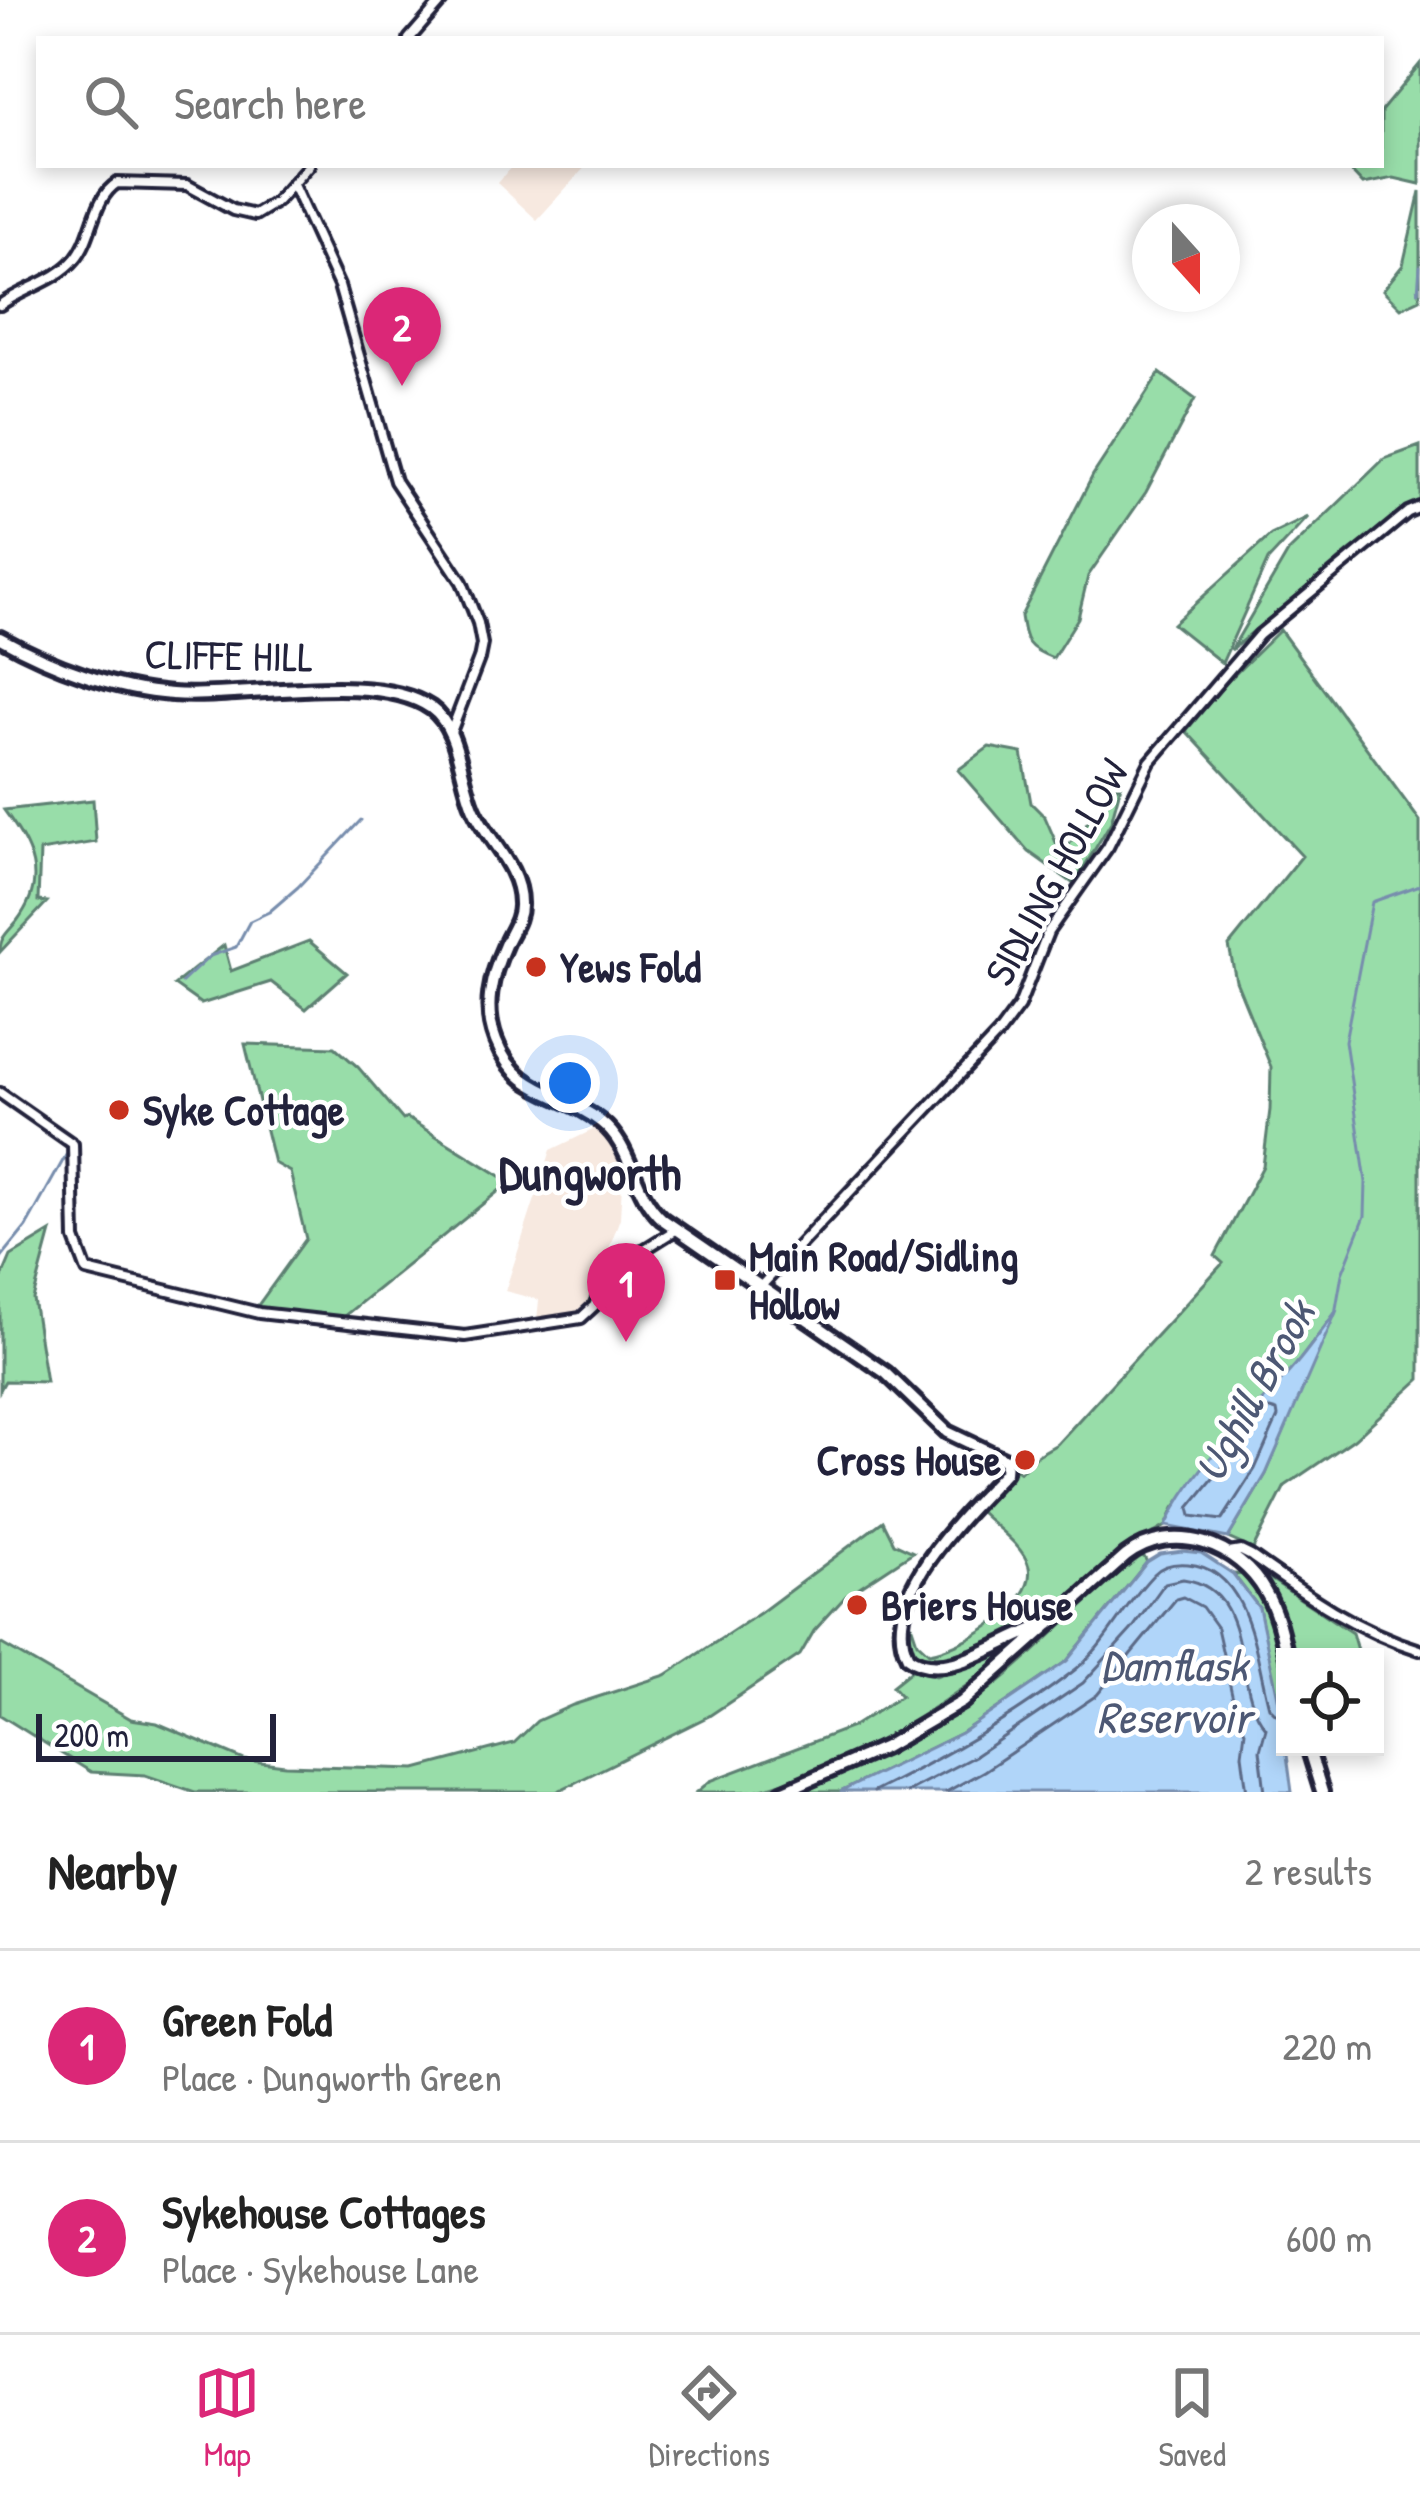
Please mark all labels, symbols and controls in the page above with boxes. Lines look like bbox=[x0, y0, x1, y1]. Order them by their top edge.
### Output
search box bbox=[36, 36, 1384, 168]
icon: search bbox=[78, 69, 144, 135]
text: Search here bbox=[174, 72, 366, 133]
north arrow bbox=[1132, 204, 1240, 312]
pin: 2 bbox=[363, 287, 441, 386]
street label: CLIFFE HILL bbox=[144, 625, 314, 684]
street label: SIDLING HOLLOW bbox=[970, 748, 1141, 995]
place label: Yews Fold bbox=[560, 938, 701, 995]
marker: Yews Fold bbox=[523, 954, 549, 980]
your location bbox=[540, 1053, 600, 1113]
place label: Syke Cottage bbox=[143, 1081, 345, 1139]
marker: Syke Cottage bbox=[106, 1097, 132, 1123]
district label: Dungworth bbox=[499, 1140, 681, 1206]
place label: Main Road/Sidling Hollow bbox=[749, 1227, 1018, 1332]
pin: 1 bbox=[587, 1243, 665, 1342]
marker: Main Road/Sidling Hollow bbox=[712, 1267, 738, 1293]
water label: Ughill Brook bbox=[1179, 1286, 1331, 1493]
place label: Cross House bbox=[817, 1431, 1001, 1488]
marker: Cross House bbox=[1012, 1447, 1038, 1473]
place label: Briers House bbox=[881, 1576, 1073, 1633]
marker: Briers House bbox=[844, 1592, 870, 1618]
water label: Damflask Reservoir bbox=[1097, 1634, 1256, 1747]
map controls bbox=[1276, 1648, 1384, 1756]
button: locate bbox=[1276, 1648, 1384, 1756]
scale bar bbox=[36, 1708, 276, 1761]
text: 200 m bbox=[54, 1713, 129, 1757]
text: Nearby bbox=[48, 1836, 178, 1905]
text: 2 results bbox=[1245, 1844, 1372, 1897]
text: Green Fold bbox=[162, 1989, 332, 2050]
text: 1 bbox=[80, 2019, 94, 2072]
text: 220 m bbox=[1283, 2019, 1372, 2072]
text: Place · Dungworth Green bbox=[162, 2050, 502, 2103]
text: Sykehouse Cottages bbox=[162, 2181, 486, 2242]
text: 2 bbox=[78, 2211, 96, 2264]
text: 600 m bbox=[1286, 2211, 1372, 2264]
text: Place · Sykehouse Lane bbox=[162, 2242, 479, 2295]
tab: Map bbox=[194, 2360, 260, 2476]
tab: Directions bbox=[649, 2360, 770, 2476]
tab: Saved bbox=[1158, 2360, 1226, 2476]

